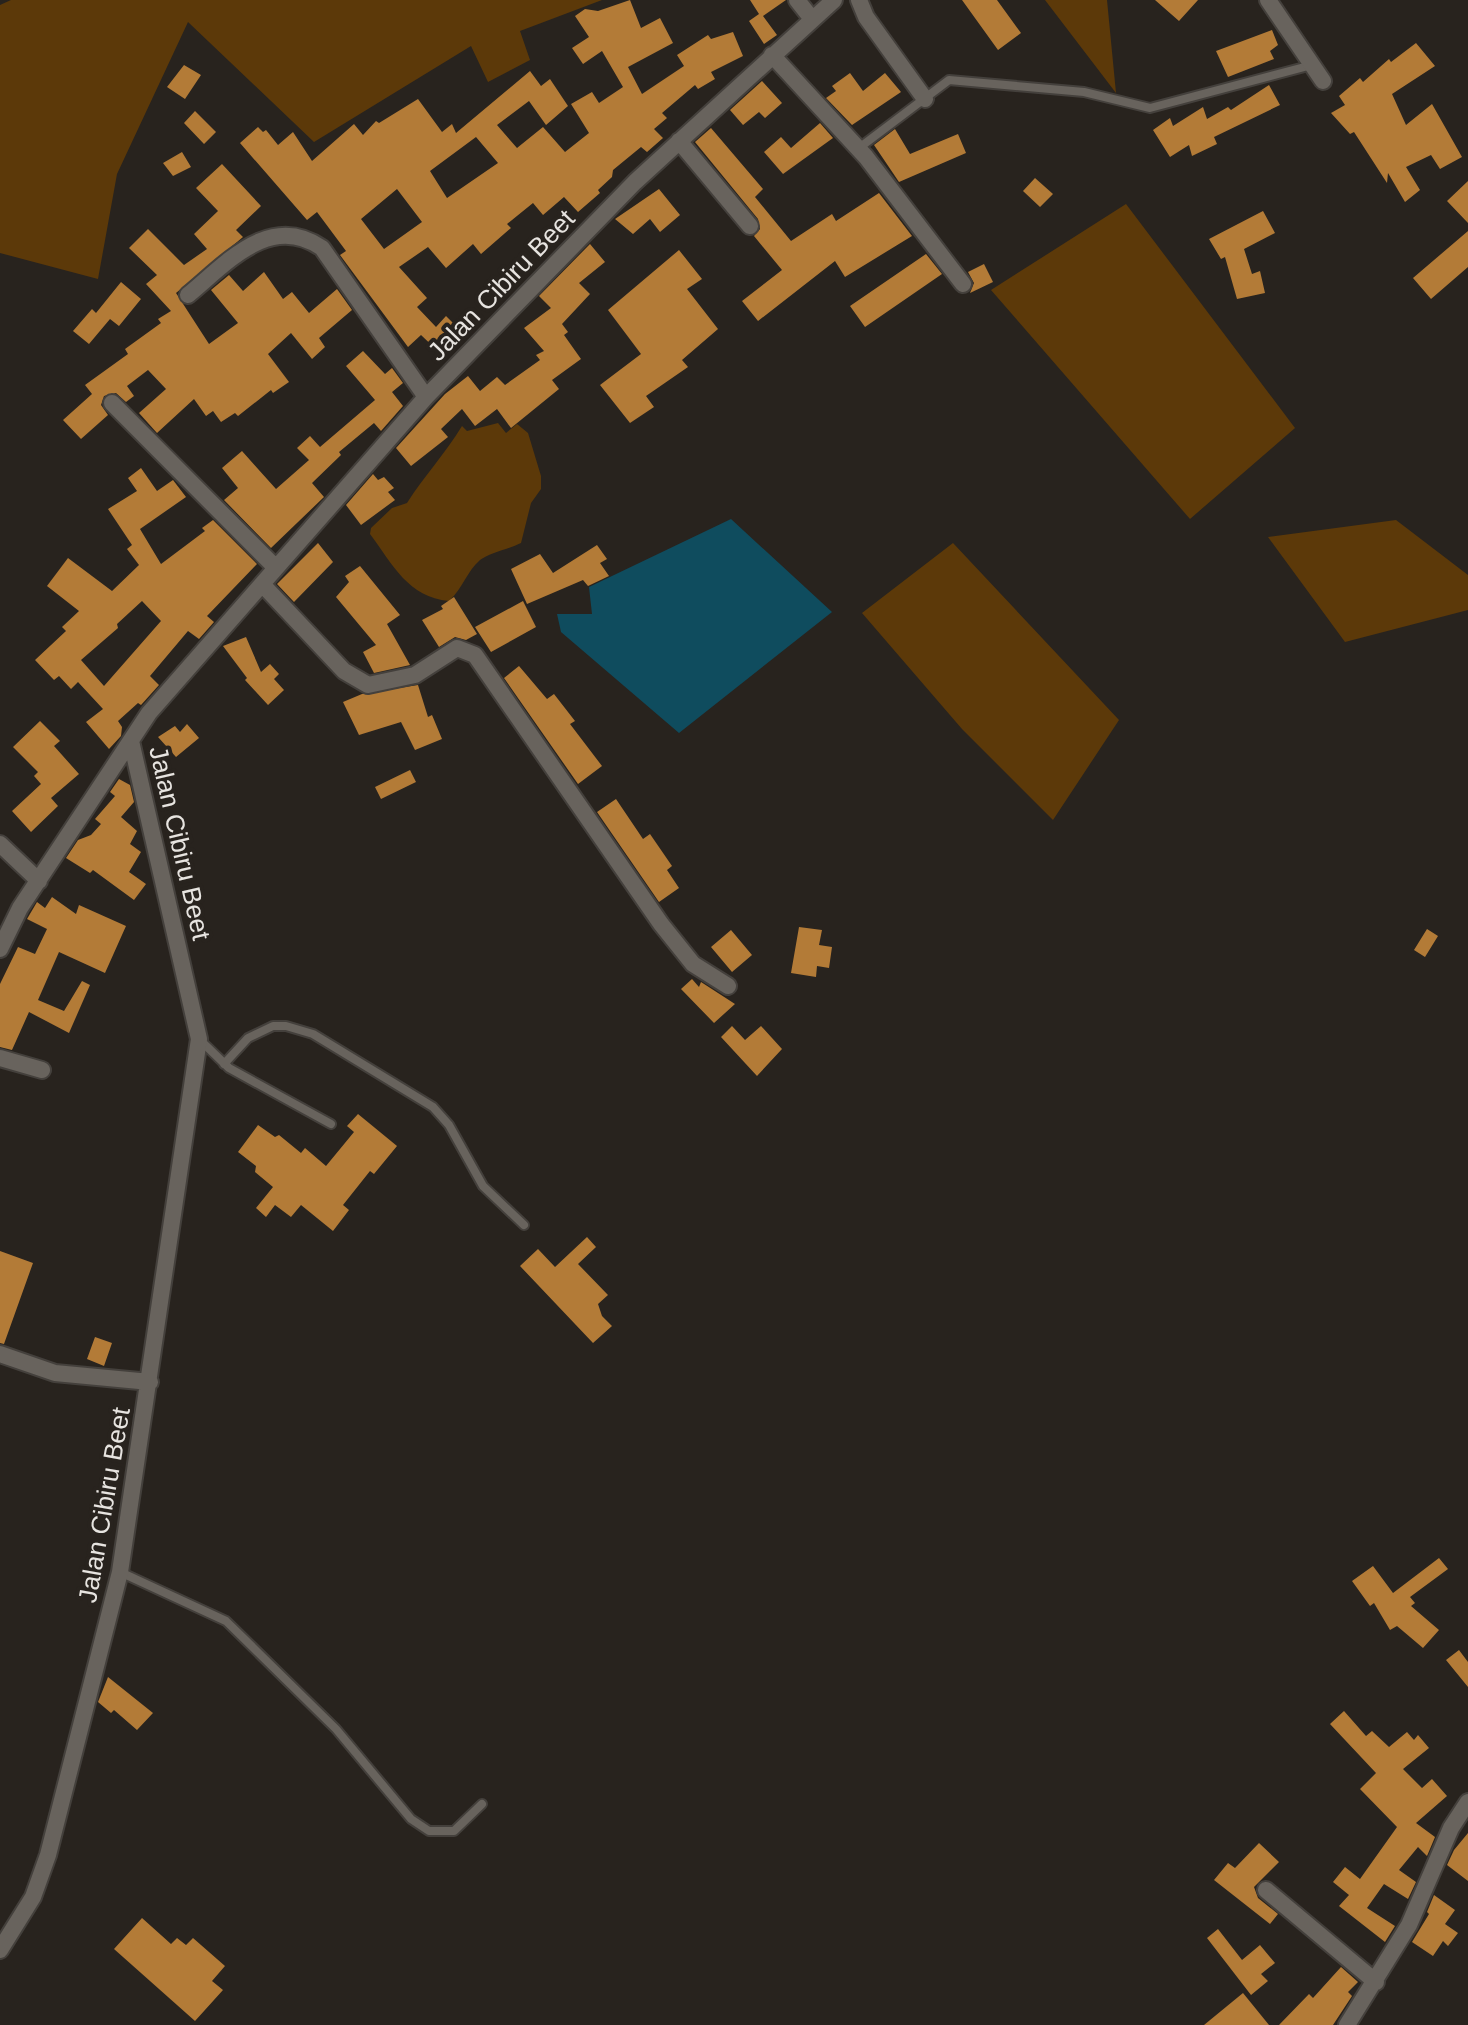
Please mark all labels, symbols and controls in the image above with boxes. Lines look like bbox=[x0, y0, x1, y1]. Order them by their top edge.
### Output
street label: Jalan Cibiru Beet bbox=[421, 203, 581, 367]
street label: Jalan Cibiru Beet bbox=[143, 743, 217, 944]
street label: Jalan Cibiru Beet bbox=[72, 1404, 136, 1605]

